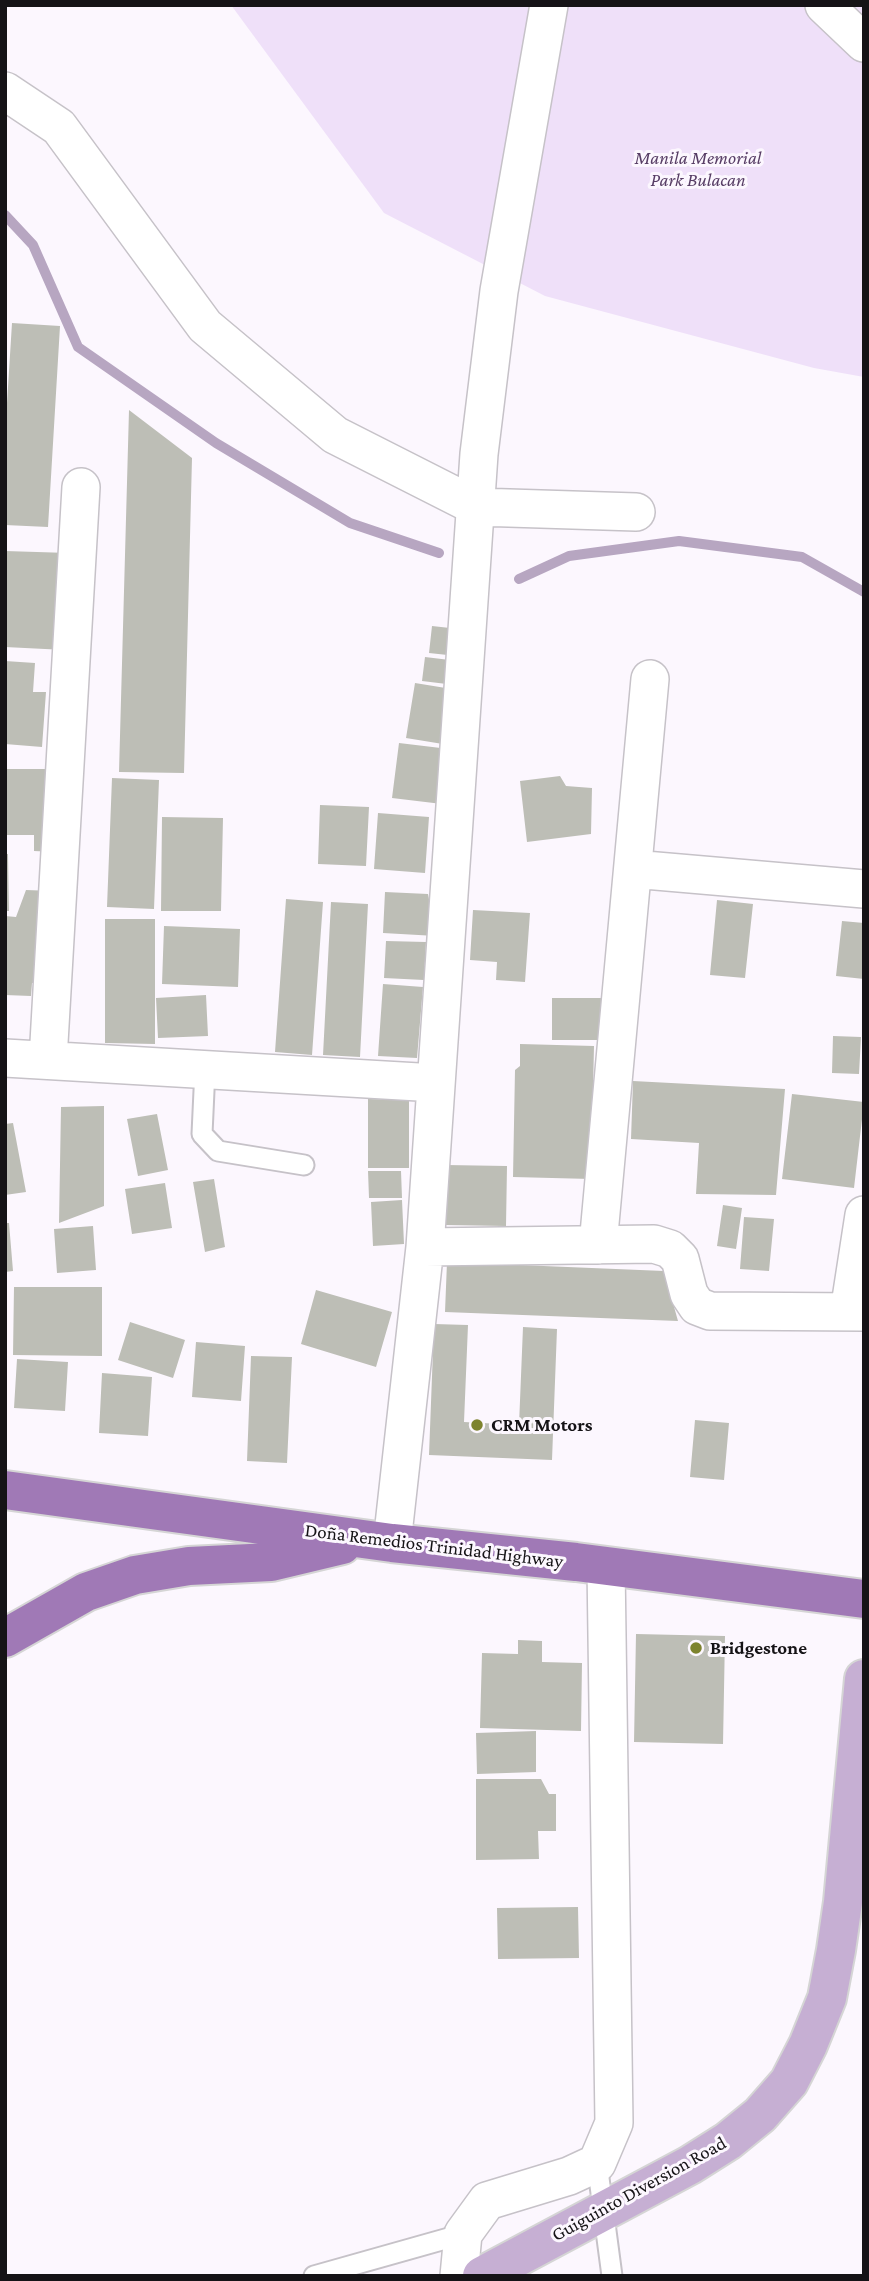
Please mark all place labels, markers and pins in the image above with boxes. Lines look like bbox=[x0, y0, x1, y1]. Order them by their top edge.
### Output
place label: CRM Motors bbox=[491, 1414, 592, 1436]
marker: CRM Motors bbox=[469, 1417, 485, 1433]
place label: Bridgestone bbox=[710, 1637, 807, 1659]
marker: Bridgestone bbox=[688, 1640, 704, 1656]

